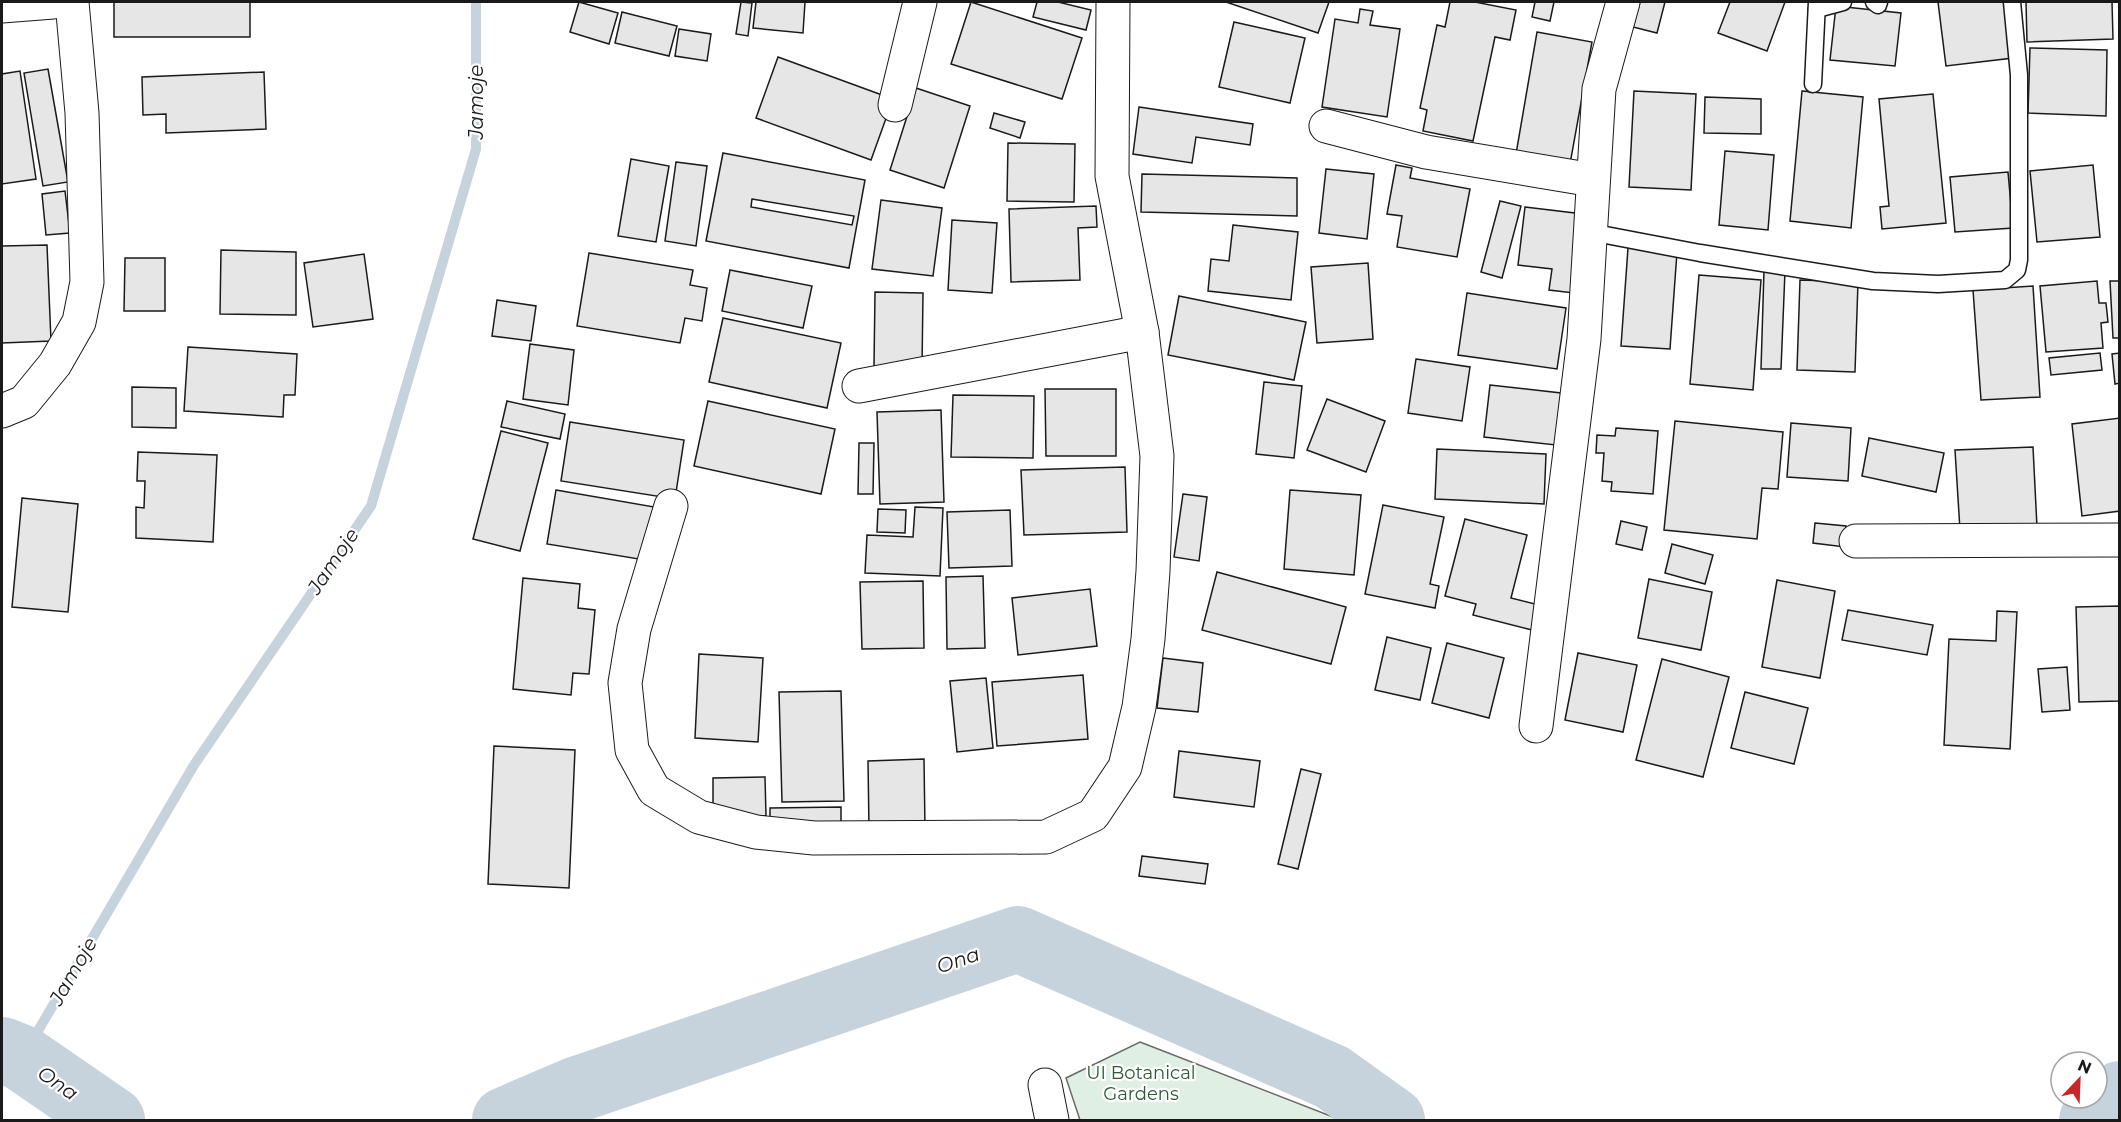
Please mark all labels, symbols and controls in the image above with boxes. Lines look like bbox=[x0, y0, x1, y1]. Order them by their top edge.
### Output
water label: Jamoje bbox=[464, 65, 488, 140]
water label: Jamoje bbox=[302, 523, 364, 599]
water label: Jamoje bbox=[43, 933, 102, 1010]
water label: Ona bbox=[933, 942, 983, 978]
north arrow bbox=[2049, 1050, 2109, 1110]
text: N bbox=[2075, 1055, 2094, 1078]
water label: Ona bbox=[33, 1061, 83, 1105]
park label: UI Botanical Gardens bbox=[1086, 1062, 1196, 1105]

